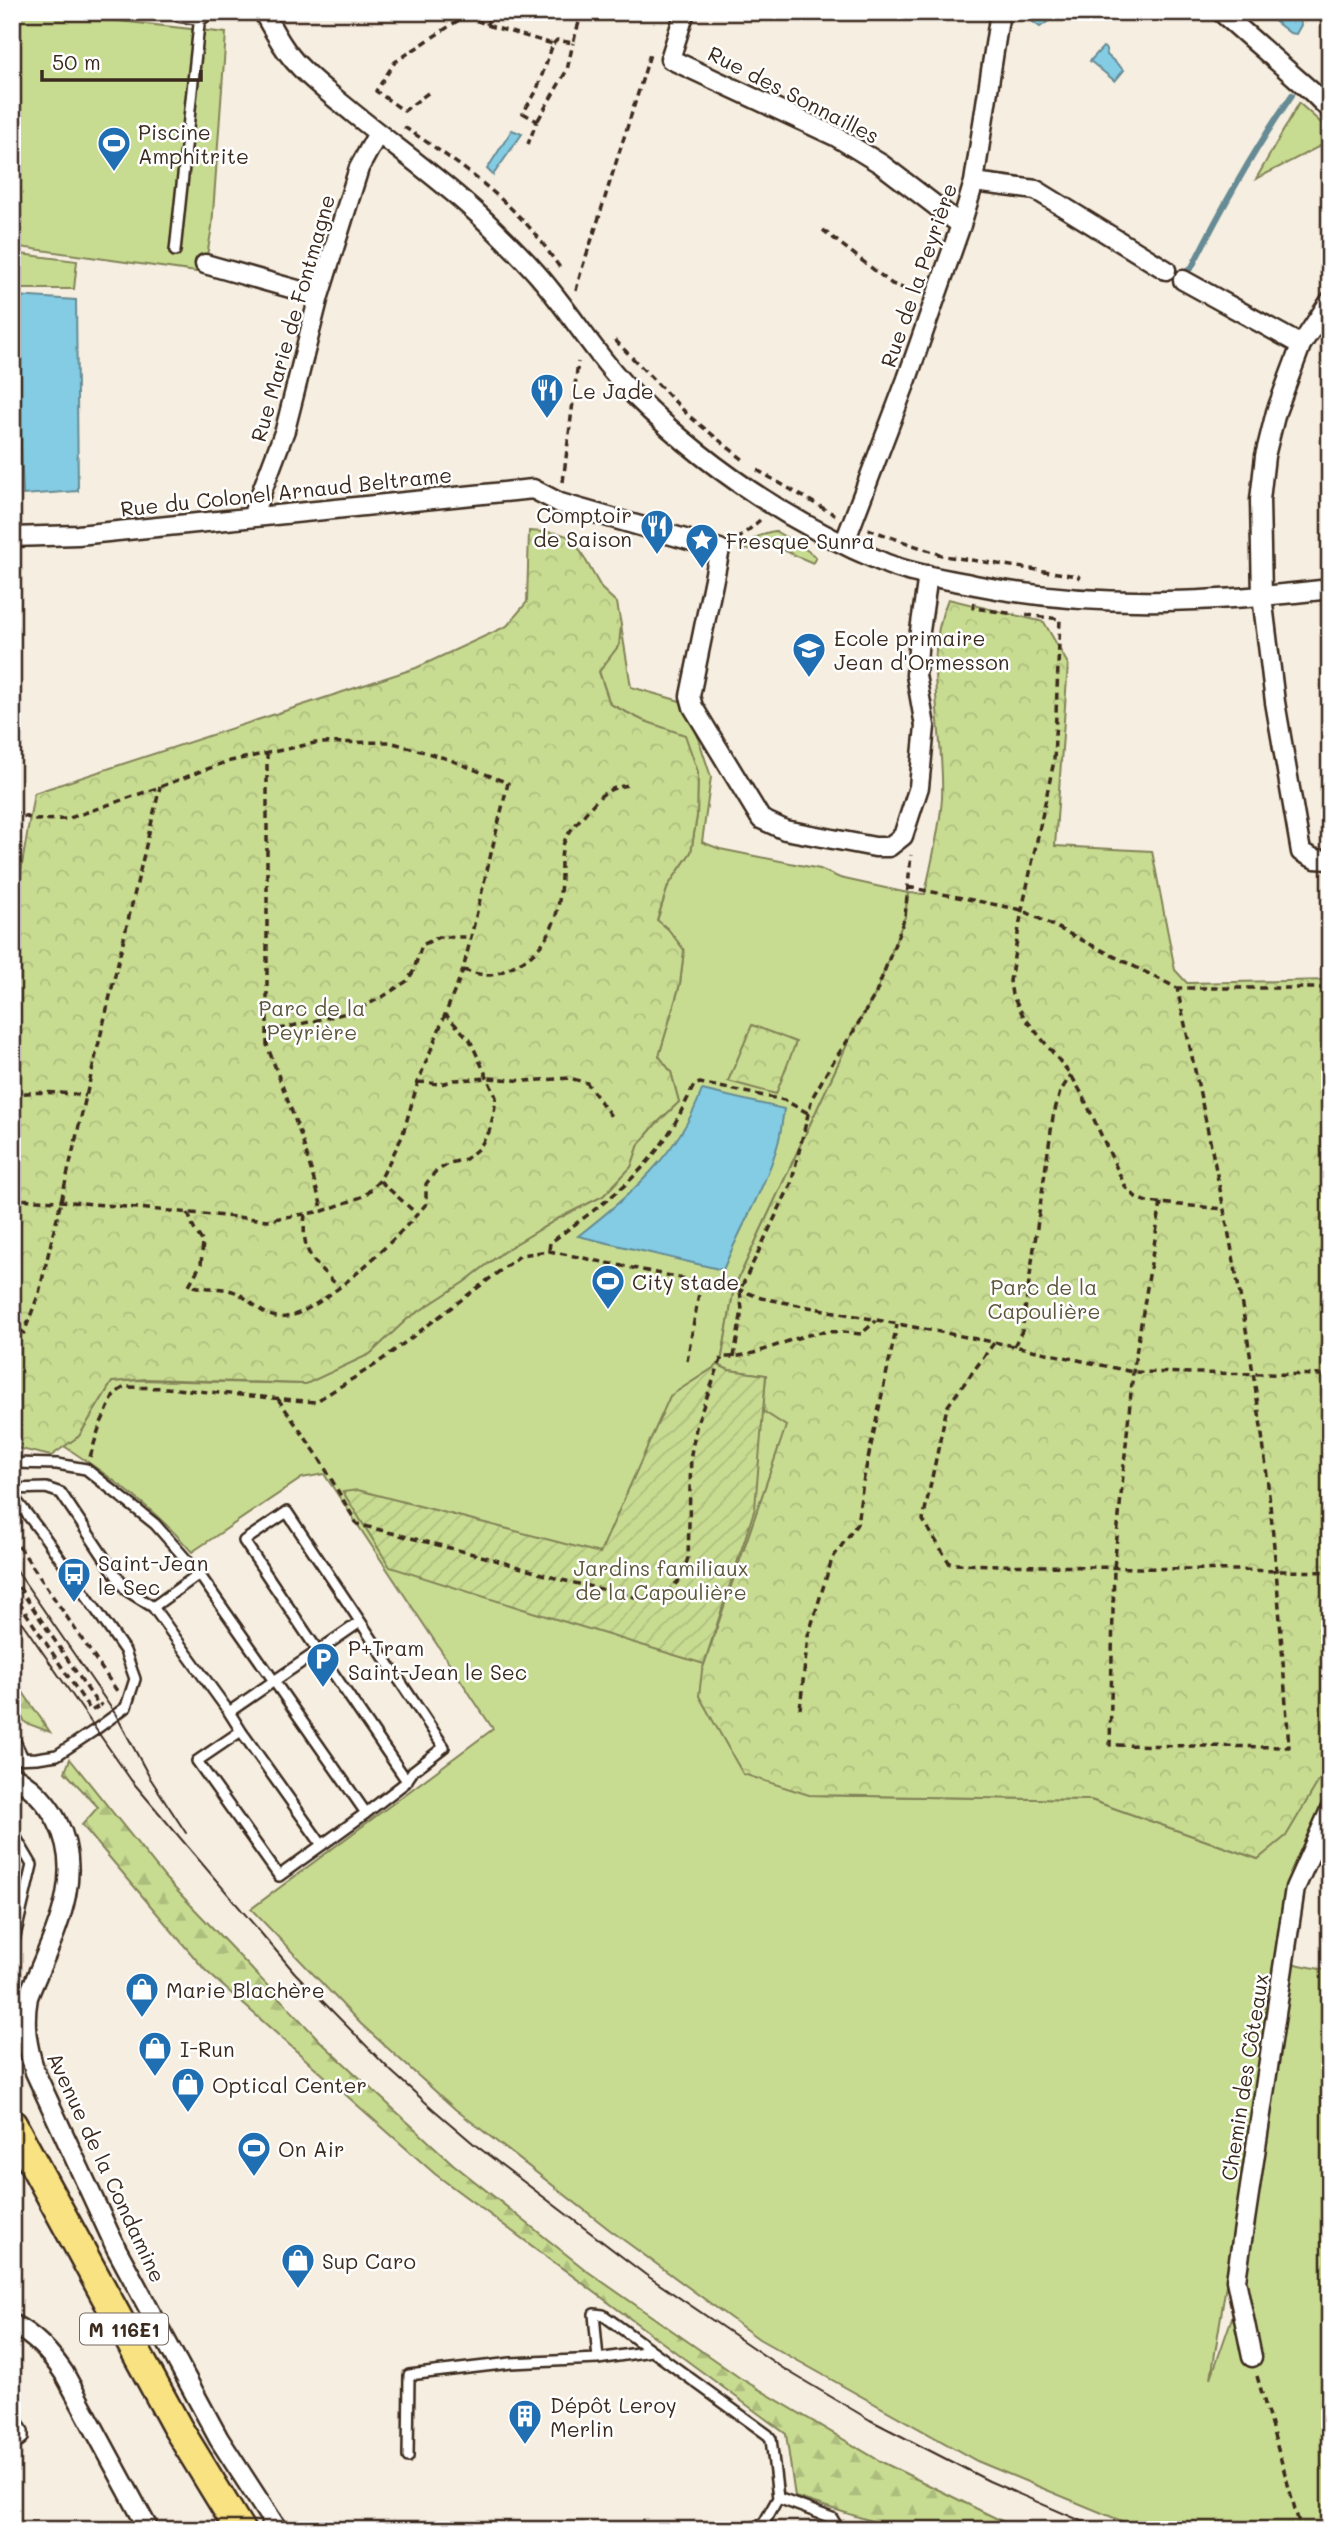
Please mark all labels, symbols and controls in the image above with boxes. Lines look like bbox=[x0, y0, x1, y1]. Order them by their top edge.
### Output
scale bar bbox=[42, 38, 201, 82]
street label: Rue des Sonnailles bbox=[704, 39, 884, 149]
text: 50 m bbox=[52, 48, 101, 75]
place label: Piscine Amphitrite bbox=[138, 118, 249, 169]
sports icon: Piscine Amphitrite bbox=[95, 124, 133, 173]
street label: Rue de la Peyrière bbox=[874, 179, 962, 371]
street label: Rue Marie de Fontmagne bbox=[244, 191, 340, 445]
restaurant icon: Le Jade bbox=[528, 371, 566, 420]
place label: Le Jade bbox=[572, 377, 654, 404]
street label: Rue du Colonel Arnaud Beltrame bbox=[119, 460, 453, 522]
place label: Comptoir de Saison bbox=[533, 501, 632, 552]
restaurant icon: Comptoir de Saison bbox=[638, 507, 676, 556]
place icon: Fresque Sunra bbox=[683, 521, 721, 570]
place label: Fresque Sunra bbox=[726, 527, 875, 554]
place label: Ecole primaire Jean d'Ormesson bbox=[834, 624, 1009, 675]
school or university icon: Ecole primaire Jean d'Ormesson bbox=[790, 630, 828, 679]
park label: Parc de la Peyrière bbox=[259, 994, 365, 1045]
sports icon: City stade bbox=[589, 1262, 627, 1311]
place label: City stade bbox=[632, 1268, 739, 1295]
park label: Parc de la Capoulière bbox=[987, 1273, 1101, 1324]
place label: Saint-Jean le Sec bbox=[98, 1549, 208, 1600]
park label: Jardins familiaux de la Capoulière bbox=[574, 1554, 748, 1605]
bus stop icon: Saint-Jean le Sec bbox=[55, 1555, 93, 1604]
place label: P+Tram Saint-Jean le Sec bbox=[348, 1634, 527, 1685]
parking icon: P+Tram Saint-Jean le Sec bbox=[304, 1640, 342, 1689]
shop icon: Marie Blachère bbox=[123, 1970, 161, 2019]
street label: Chemin des Côteaux bbox=[1214, 1971, 1274, 2183]
place label: Marie Blachère bbox=[166, 1976, 325, 2003]
shop icon: I-Run bbox=[136, 2029, 174, 2078]
place label: I-Run bbox=[180, 2035, 235, 2062]
street label: Avenue de la Condamine bbox=[42, 2048, 172, 2286]
shop icon: Optical Center bbox=[169, 2065, 207, 2114]
place label: Optical Center bbox=[212, 2071, 367, 2098]
sports icon: On Air bbox=[235, 2129, 273, 2178]
place label: On Air bbox=[278, 2135, 345, 2162]
shop icon: Sup Caro bbox=[279, 2241, 317, 2290]
place label: Sup Caro bbox=[322, 2247, 416, 2274]
road number: M 116E1 bbox=[80, 2314, 168, 2344]
place label: Dépôt Leroy Merlin bbox=[550, 2391, 677, 2442]
building icon: Dépôt Leroy Merlin bbox=[506, 2397, 544, 2446]

